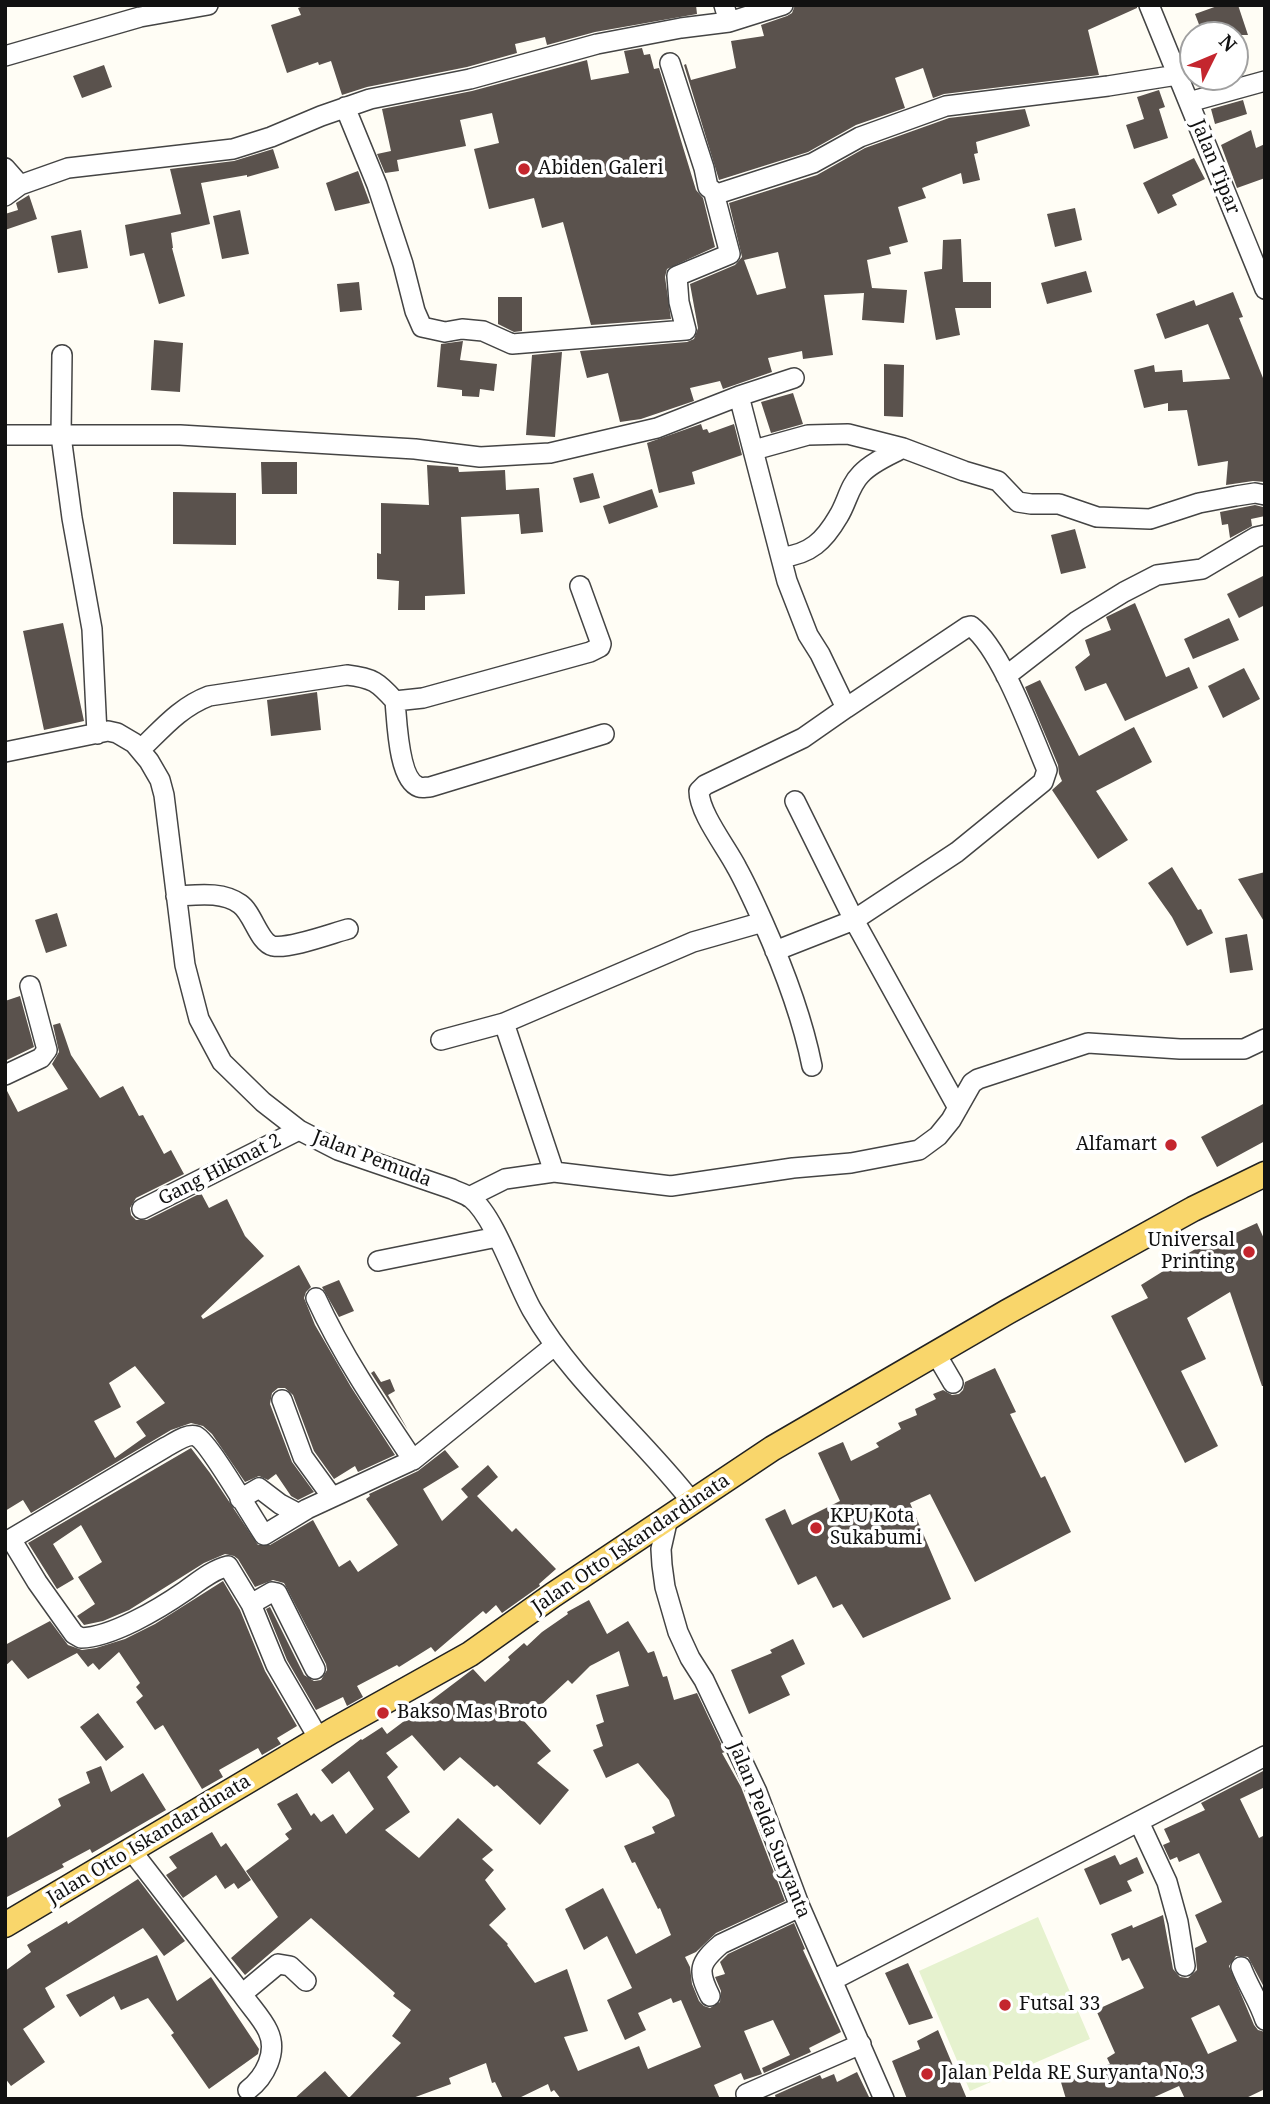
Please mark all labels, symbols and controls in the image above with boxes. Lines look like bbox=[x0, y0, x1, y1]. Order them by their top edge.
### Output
north arrow bbox=[1179, 21, 1249, 91]
text: N bbox=[1213, 29, 1243, 57]
street label: Jalan Tipar bbox=[1186, 116, 1244, 218]
place label: Abiden Galeri bbox=[538, 158, 664, 180]
marker: Abiden Galeri bbox=[516, 161, 532, 177]
street label: Jalan Pemuda bbox=[309, 1126, 435, 1192]
street label: Gang Hikmat 2 bbox=[155, 1129, 285, 1211]
place label: Alfamart bbox=[1076, 1134, 1157, 1156]
marker: Alfamart bbox=[1163, 1137, 1179, 1153]
place label: Universal Printing bbox=[1148, 1230, 1235, 1274]
marker: Universal Printing bbox=[1241, 1244, 1257, 1260]
street label: Jalan Otto Iskandardinata bbox=[528, 1469, 734, 1619]
place label: KPU Kota Sukabumi bbox=[830, 1506, 922, 1550]
marker: KPU Kota Sukabumi bbox=[808, 1520, 824, 1536]
place label: Bakso Mas Broto bbox=[397, 1702, 548, 1724]
marker: Bakso Mas Broto bbox=[375, 1705, 391, 1721]
street label: Jalan Pelda Suryanta bbox=[723, 1738, 815, 1922]
street label: Jalan Otto Iskandardinata bbox=[43, 1770, 255, 1910]
place label: Futsal 33 bbox=[1019, 1994, 1100, 2016]
marker: Futsal 33 bbox=[997, 1997, 1013, 2013]
place label: Jalan Pelda RE Suryanta No.3 bbox=[941, 2063, 1205, 2085]
marker: Jalan Pelda RE Suryanta No.3 bbox=[919, 2066, 935, 2082]

